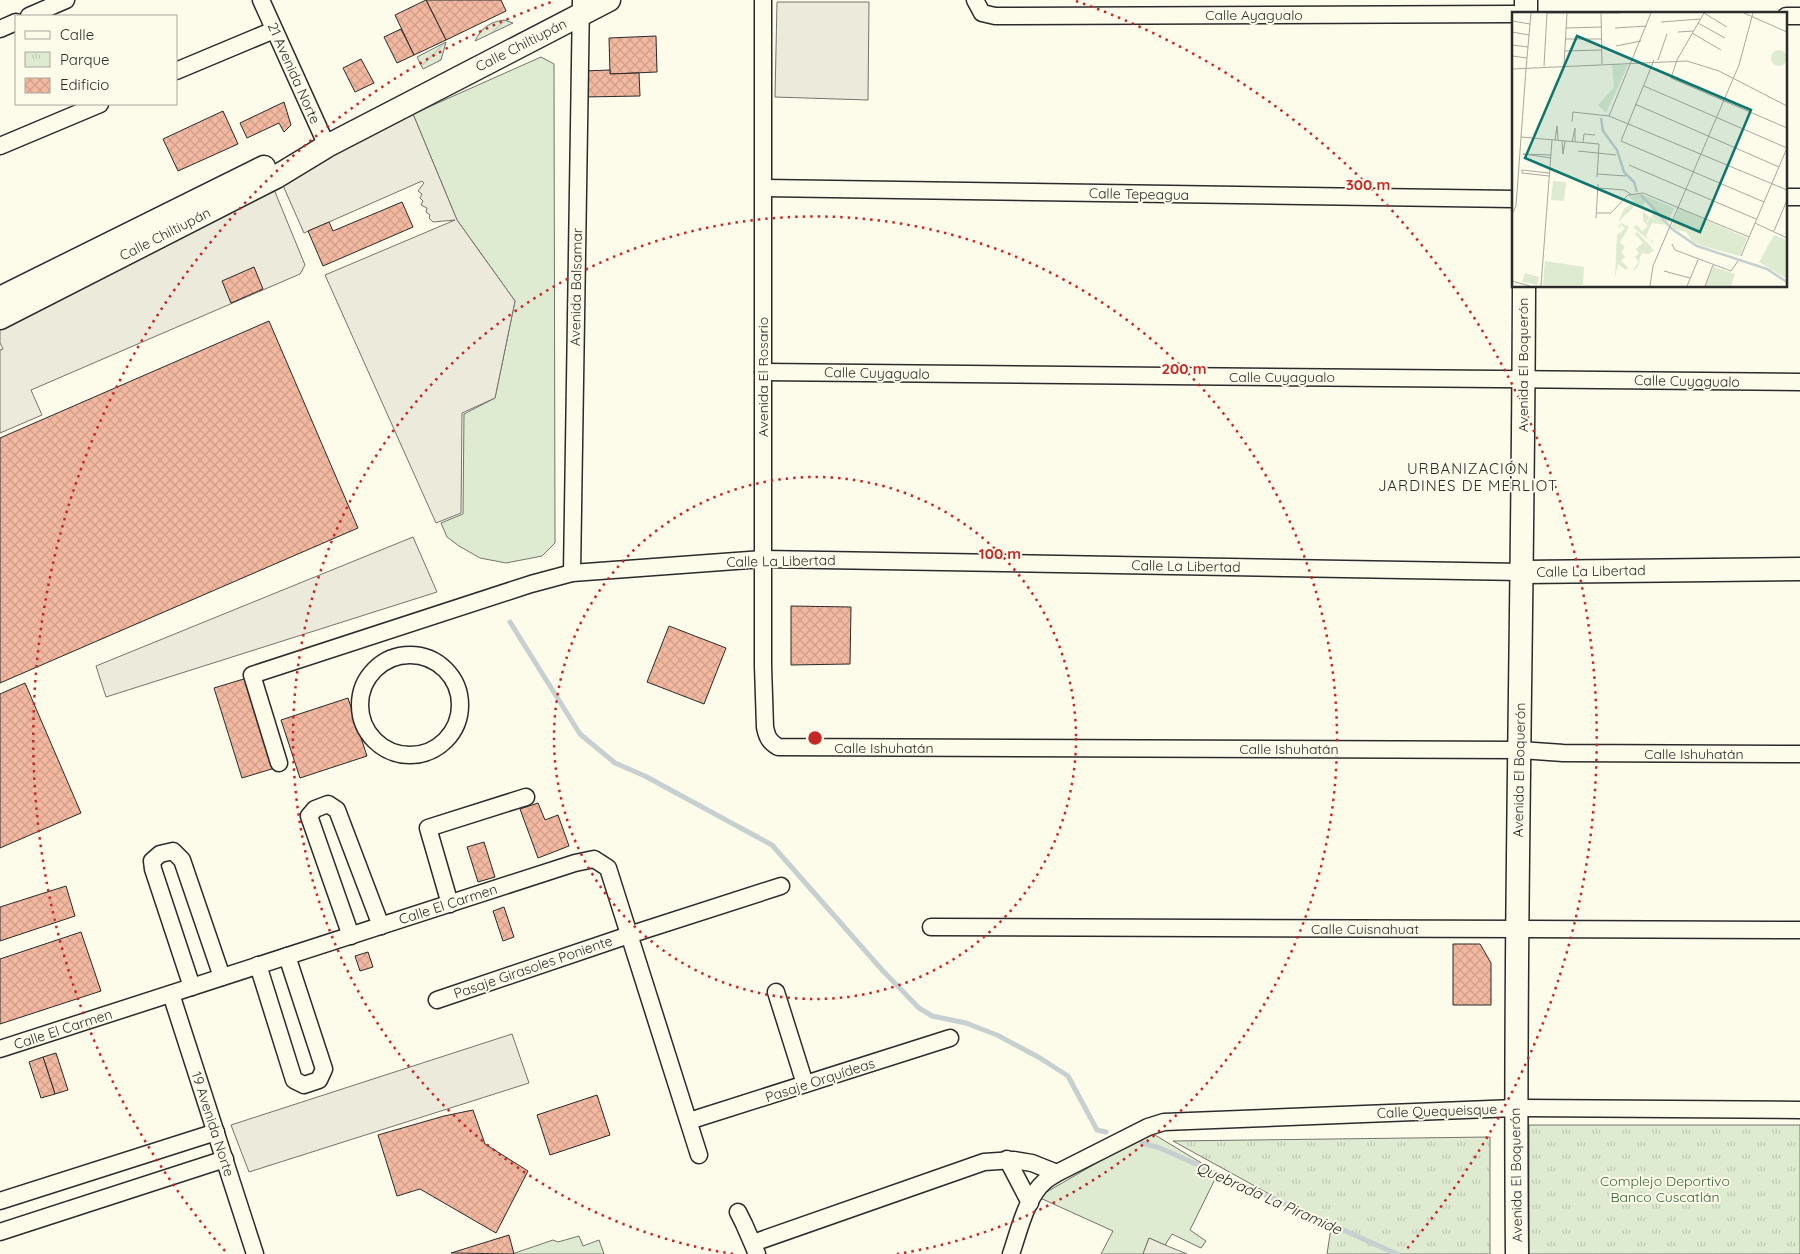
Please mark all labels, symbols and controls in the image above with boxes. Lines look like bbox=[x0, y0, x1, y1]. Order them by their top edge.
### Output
street label: Calle Ayagualo bbox=[1205, 6, 1303, 24]
inset map bbox=[1512, 12, 1788, 288]
street label: Calle Chiltiupán bbox=[472, 14, 570, 76]
legend bbox=[15, 15, 178, 105]
street label: 21 Avenida Norte bbox=[264, 19, 324, 127]
text: Calle bbox=[60, 25, 94, 44]
text: Parque bbox=[60, 50, 110, 69]
text: Edificio bbox=[60, 75, 109, 94]
text: 300 m bbox=[1346, 175, 1390, 194]
street label: Calle Tepeagua bbox=[1089, 184, 1189, 204]
street label: Calle Chiltiupán bbox=[116, 203, 214, 265]
street label: Avenida Balsamar bbox=[566, 227, 586, 346]
street label: Avenida El Boquerón bbox=[1514, 298, 1532, 432]
street label: Avenida El Rosario bbox=[754, 317, 772, 437]
text: 200 m bbox=[1162, 359, 1207, 378]
street label: Calle Cuyagualo bbox=[824, 363, 930, 383]
street label: Calle Cuyagualo bbox=[1229, 368, 1335, 386]
street label: Calle Cuyagualo bbox=[1634, 371, 1740, 391]
district label: URBANIZACIÓN JARDINES DE MERLIOT bbox=[1378, 459, 1558, 495]
text: 100 m bbox=[979, 544, 1021, 563]
street label: Calle La Libertad bbox=[726, 551, 836, 571]
street label: Calle La Libertad bbox=[1131, 556, 1241, 576]
street label: Calle La Libertad bbox=[1536, 561, 1646, 581]
street label: Avenida El Boquerón bbox=[1509, 703, 1529, 837]
centre of rings bbox=[806, 729, 824, 747]
street label: Calle Ishuhatán bbox=[834, 739, 934, 757]
street label: Calle Ishuhatán bbox=[1239, 740, 1339, 758]
street label: Calle Ishuhatán bbox=[1644, 745, 1744, 763]
street label: Calle El Carmen bbox=[396, 880, 500, 928]
street label: Calle Cuisnahuat bbox=[1311, 920, 1419, 938]
street label: Pasaje Girasoles Poniente bbox=[451, 931, 615, 1003]
street label: Calle El Carmen bbox=[11, 1005, 115, 1053]
street label: Pasaje Orquídeas bbox=[763, 1054, 877, 1106]
street label: 19 Avenida Norte bbox=[188, 1069, 238, 1179]
street label: Calle Quequeisque bbox=[1376, 1100, 1498, 1122]
street label: Avenida El Boquerón bbox=[1506, 1108, 1526, 1242]
water label: Quebrada La Piramide bbox=[1193, 1157, 1345, 1239]
park label: Complejo Deportivo Banco Cuscatlán bbox=[1600, 1172, 1730, 1206]

